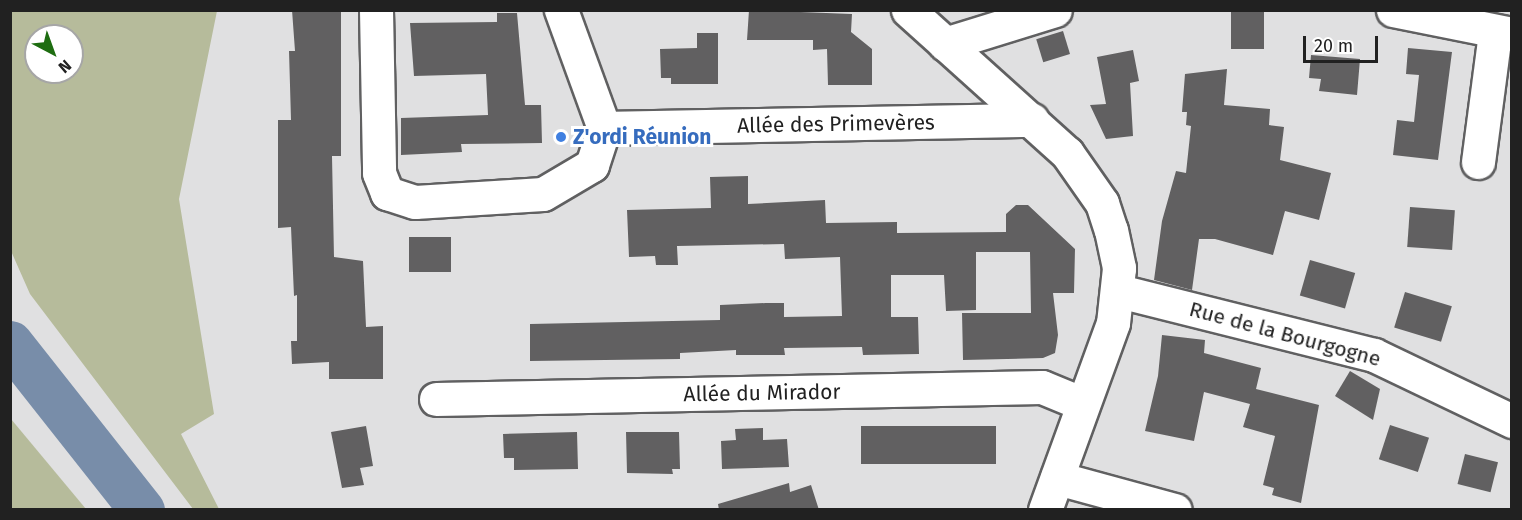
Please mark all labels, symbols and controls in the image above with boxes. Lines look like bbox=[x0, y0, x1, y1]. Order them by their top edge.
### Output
north arrow bbox=[24, 24, 84, 84]
scale bar bbox=[1306, 24, 1381, 62]
text: 20 m bbox=[1314, 35, 1353, 57]
text: N bbox=[55, 56, 75, 77]
street label: Allée des Primevères bbox=[737, 110, 935, 138]
place label: Z'ordi Réunion bbox=[573, 124, 711, 150]
marker: Z'ordi Réunion bbox=[554, 130, 568, 144]
street label: Rue de la Bourgogne bbox=[1187, 296, 1383, 372]
street label: Allée du Mirador bbox=[683, 379, 841, 407]

